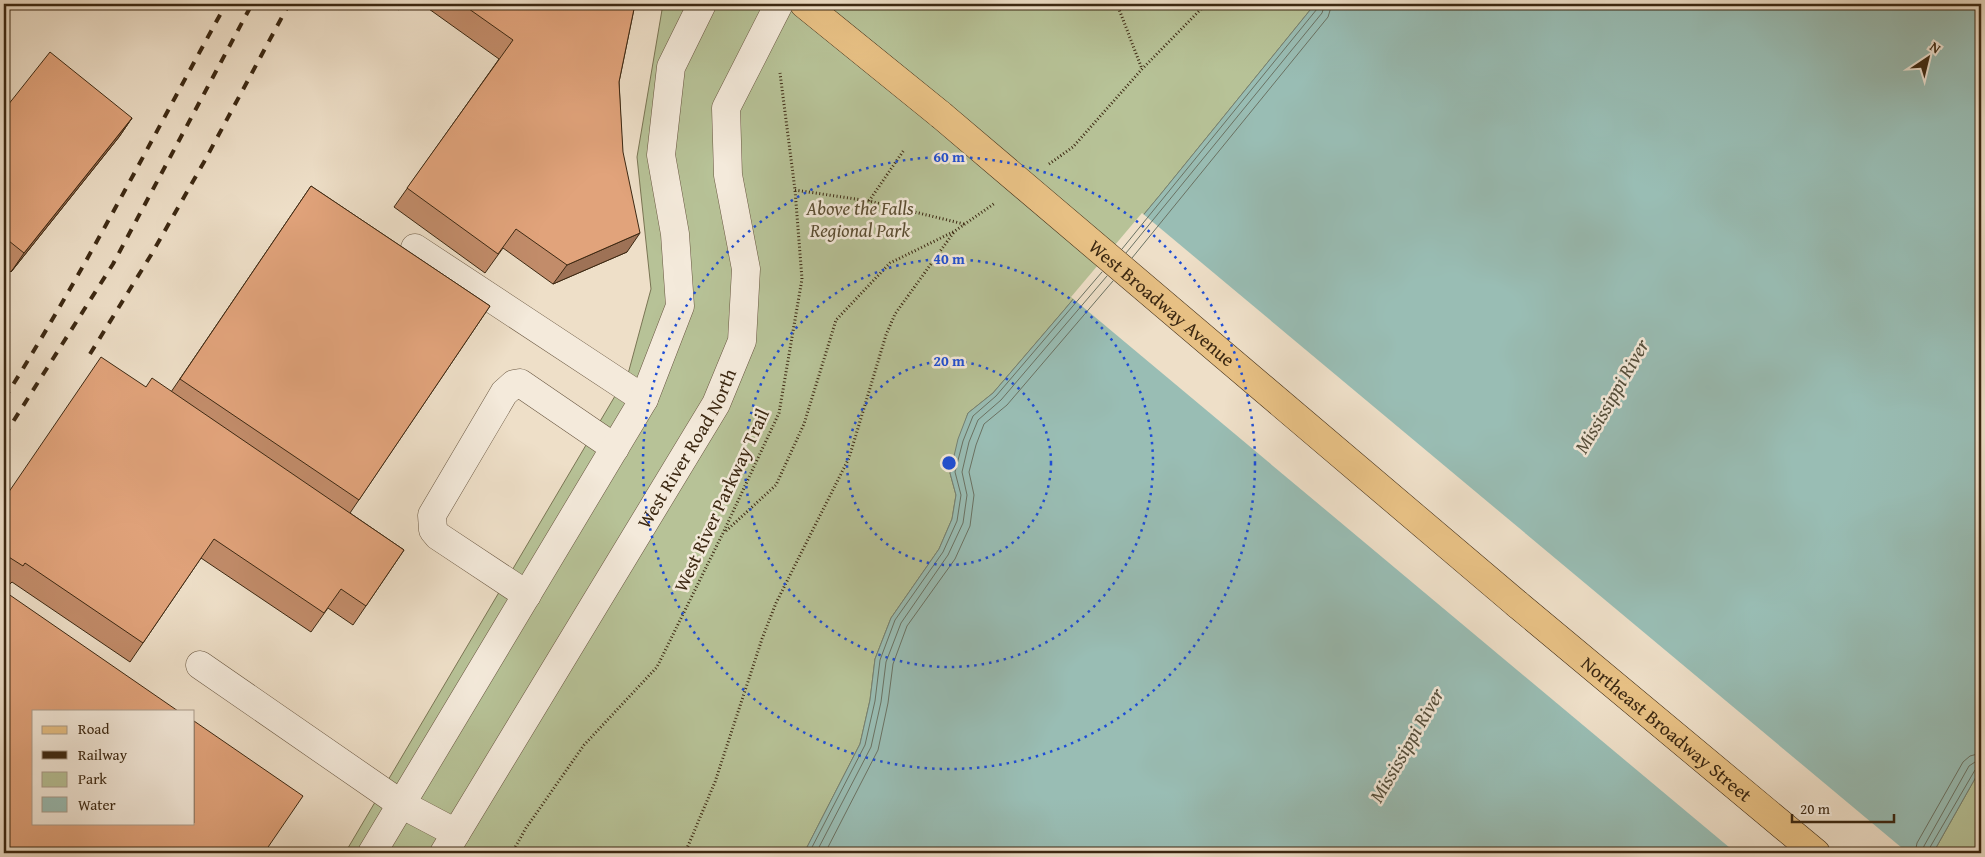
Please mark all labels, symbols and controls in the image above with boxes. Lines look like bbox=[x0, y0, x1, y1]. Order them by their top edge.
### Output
north arrow bbox=[1902, 32, 1952, 82]
text: N bbox=[1926, 36, 1946, 59]
text: 60 m bbox=[933, 146, 965, 167]
park label: Above the Falls Regional Park bbox=[805, 194, 914, 244]
street label: West Broadway Avenue bbox=[1083, 232, 1241, 373]
text: 40 m bbox=[933, 248, 965, 269]
water label: Mississippi River bbox=[1566, 333, 1656, 459]
text: 20 m bbox=[933, 350, 965, 371]
street label: West River Road North bbox=[630, 364, 743, 534]
street label: West River Parkway Trail bbox=[666, 404, 776, 596]
centre of rings bbox=[940, 454, 958, 472]
street label: Northeast Broadway Street bbox=[1575, 649, 1759, 808]
water label: Mississippi River bbox=[1361, 682, 1451, 808]
legend bbox=[32, 710, 195, 824]
text: Road bbox=[78, 718, 109, 739]
text: Railway bbox=[78, 744, 128, 765]
text: Park bbox=[78, 768, 107, 789]
scale bar bbox=[1792, 792, 1895, 824]
text: Water bbox=[78, 794, 116, 815]
text: 20 m bbox=[1800, 798, 1831, 819]

